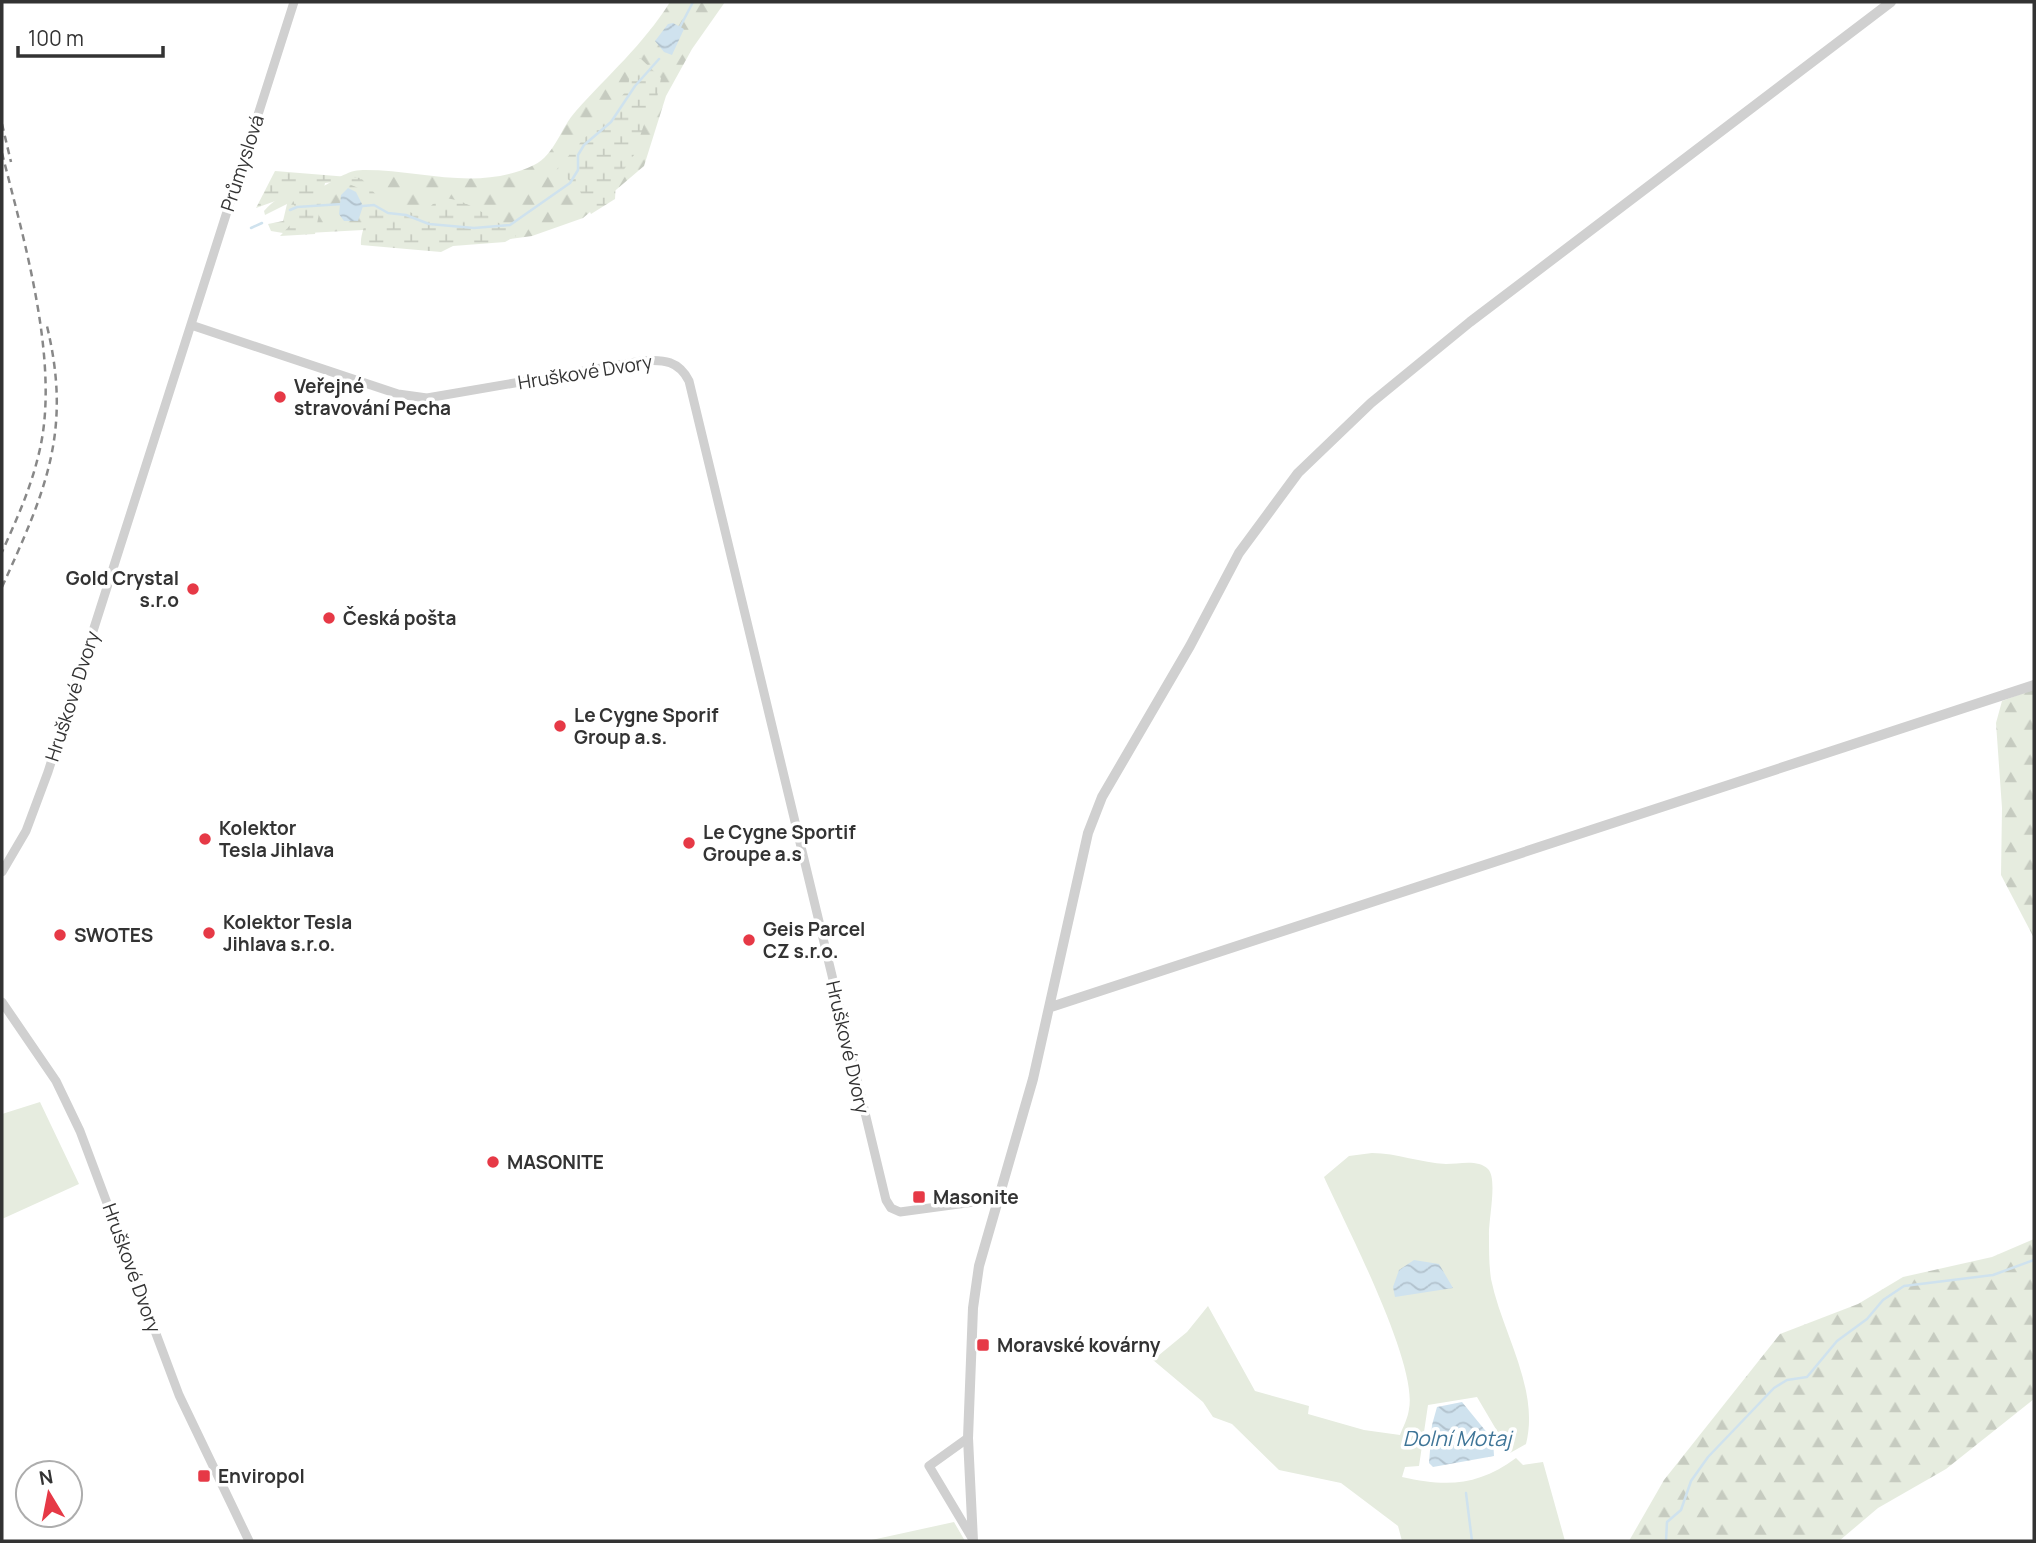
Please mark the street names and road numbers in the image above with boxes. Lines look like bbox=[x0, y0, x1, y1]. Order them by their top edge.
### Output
street label: Průmyslová bbox=[214, 111, 270, 215]
street label: Hruškové Dvory bbox=[516, 349, 654, 395]
street label: Hruškové Dvory bbox=[39, 627, 105, 765]
street label: Hruškové Dvory bbox=[820, 978, 876, 1116]
street label: Hruškové Dvory bbox=[97, 1200, 167, 1336]

